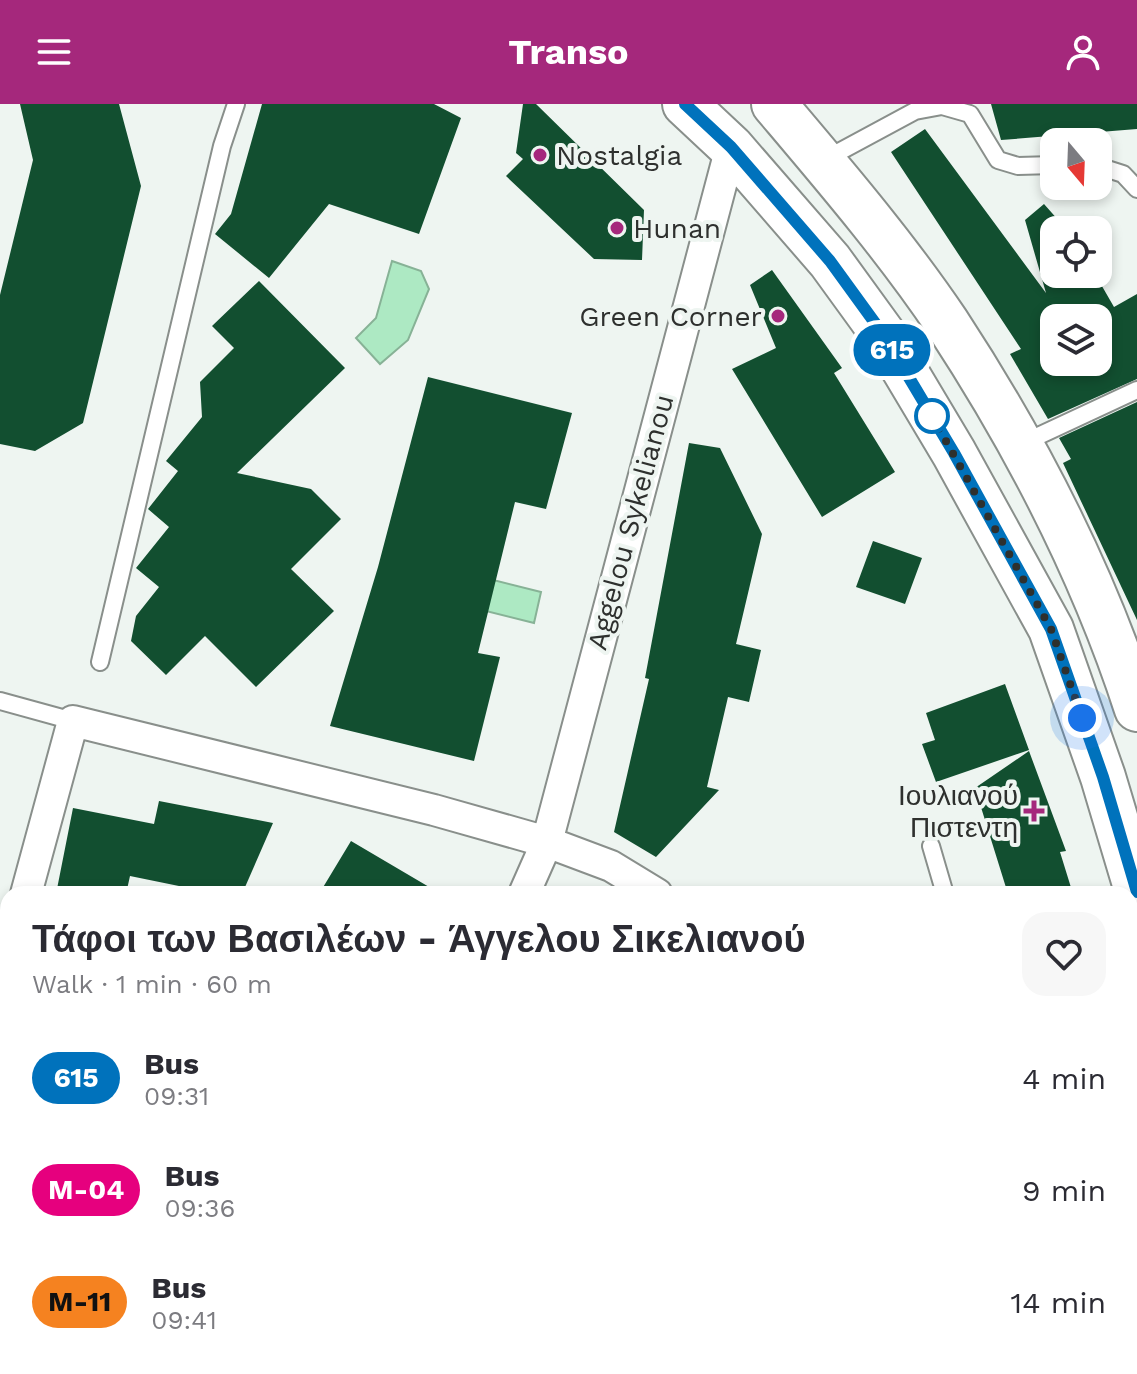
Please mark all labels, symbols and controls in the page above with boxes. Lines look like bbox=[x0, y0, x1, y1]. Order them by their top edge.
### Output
icon: menu bbox=[32, 30, 76, 74]
icon: person bbox=[1061, 30, 1105, 74]
text: Transo bbox=[508, 31, 629, 73]
north arrow bbox=[1040, 128, 1112, 200]
map controls bbox=[1040, 128, 1112, 376]
place label: Nostalgia bbox=[556, 139, 682, 172]
marker: Nostalgia bbox=[531, 146, 549, 164]
place label: Hunan bbox=[633, 212, 721, 245]
button: locate bbox=[1040, 216, 1112, 288]
marker: Hunan bbox=[608, 219, 626, 237]
place label: Green Corner bbox=[579, 300, 762, 333]
button: layers bbox=[1040, 304, 1112, 376]
marker: Green Corner bbox=[769, 307, 787, 325]
line badge: 615 bbox=[846, 324, 938, 376]
text: 615 bbox=[869, 333, 915, 366]
street label: Aggelou Sykelianou bbox=[580, 391, 680, 653]
unlabelled marker bbox=[915, 399, 949, 433]
your location bbox=[1062, 698, 1102, 738]
place label: Ιουλιανού Πιστεντη bbox=[898, 779, 1018, 844]
marker: Ιουλιανού Πιστεντη bbox=[1025, 802, 1043, 820]
button: heart bbox=[1022, 912, 1106, 996]
text: Τάφοι των Βασιλέων - Άγγελου Σικελιανού bbox=[32, 917, 806, 961]
text: Walk · 1 min · 60 m bbox=[32, 969, 272, 999]
text: Bus bbox=[144, 1046, 199, 1081]
text: 615 bbox=[53, 1061, 99, 1094]
text: 4 min bbox=[1022, 1061, 1106, 1096]
text: 09:31 bbox=[144, 1081, 209, 1111]
text: Bus bbox=[164, 1158, 219, 1193]
text: M-04 bbox=[48, 1173, 124, 1206]
text: 9 min bbox=[1022, 1173, 1106, 1208]
text: 09:36 bbox=[164, 1193, 235, 1223]
text: Bus bbox=[151, 1270, 206, 1305]
text: M-11 bbox=[48, 1285, 111, 1318]
text: 14 min bbox=[1011, 1285, 1106, 1320]
text: 09:41 bbox=[151, 1305, 217, 1335]

